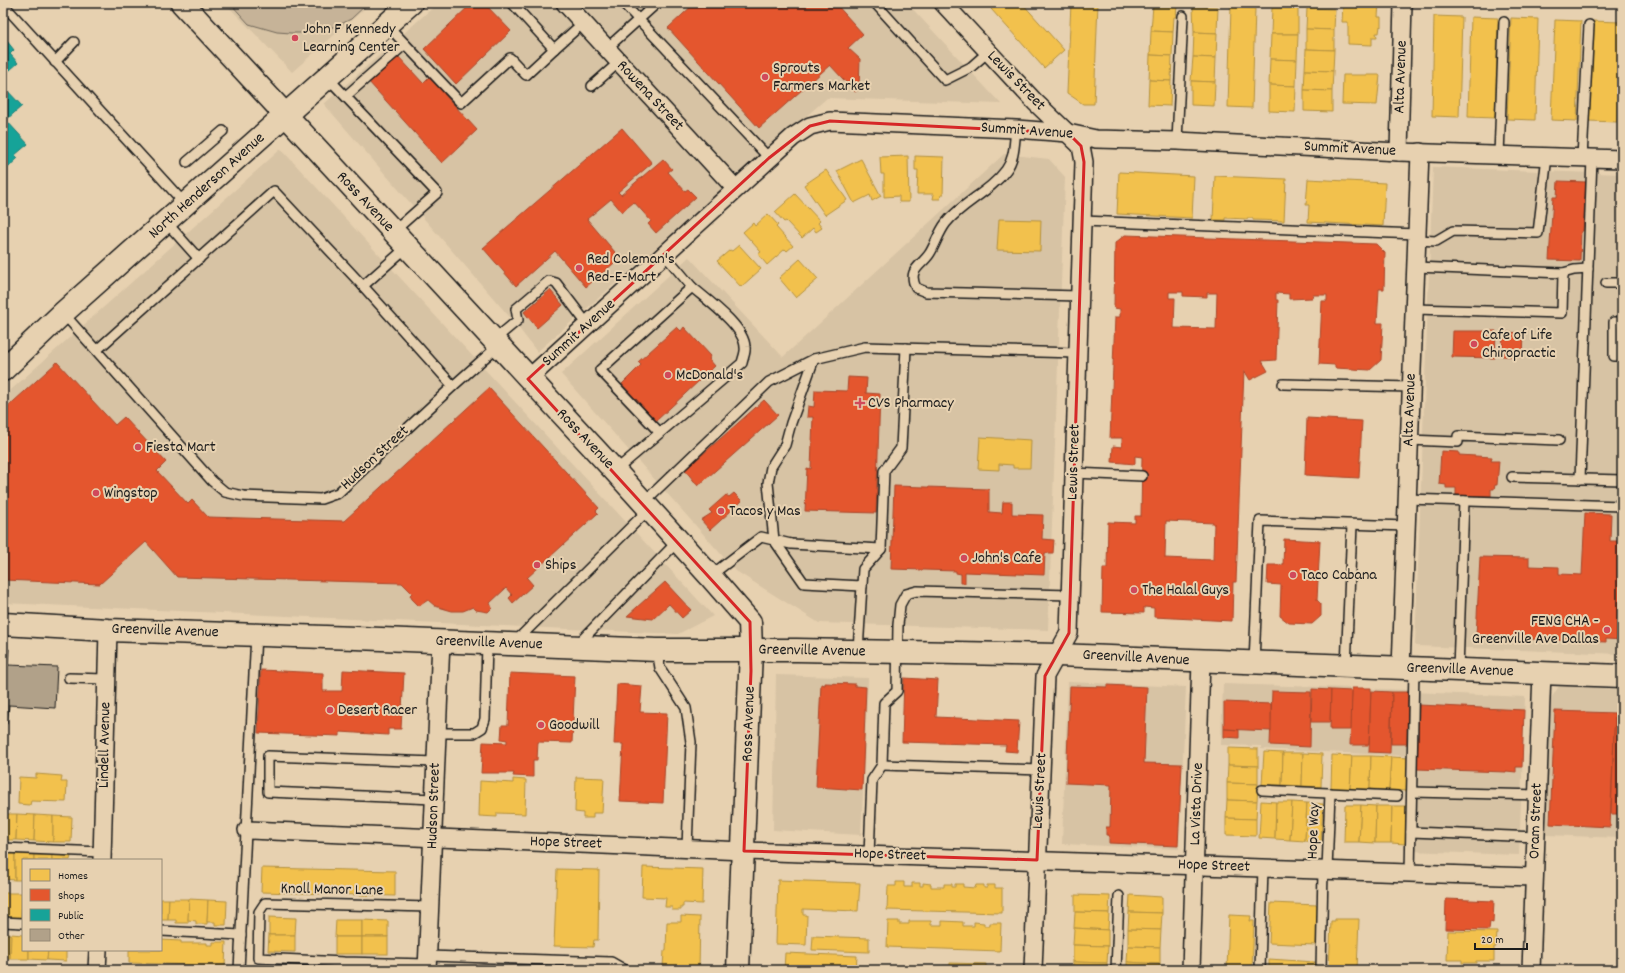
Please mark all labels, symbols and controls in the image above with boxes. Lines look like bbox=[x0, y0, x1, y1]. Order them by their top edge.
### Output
place label: John F Kennedy Learning Center bbox=[303, 18, 400, 59]
marker: John F Kennedy Learning Center bbox=[290, 33, 300, 43]
street label: Alta Avenue bbox=[1388, 40, 1414, 114]
street label: Lewis Street bbox=[981, 46, 1051, 116]
street label: Rowena Street bbox=[611, 55, 689, 137]
place label: Sprouts Farmers Market bbox=[773, 57, 870, 98]
marker: Sprouts Farmers Market bbox=[760, 72, 770, 82]
street label: Summit Avenue bbox=[980, 116, 1074, 146]
street label: North Henderson Avenue bbox=[144, 127, 270, 245]
street label: Summit Avenue bbox=[1303, 135, 1397, 163]
street label: Ross Avenue bbox=[331, 166, 399, 238]
place label: Red Coleman's Red-E-Mart bbox=[587, 248, 675, 289]
marker: Red Coleman's Red-E-Mart bbox=[574, 263, 584, 273]
street label: Summit Avenue bbox=[537, 294, 621, 372]
place label: Cafe of Life Chiropractic bbox=[1482, 324, 1556, 365]
marker: Cafe of Life Chiropractic bbox=[1469, 339, 1479, 349]
place label: McDonald's bbox=[676, 364, 744, 387]
marker: McDonald's bbox=[663, 370, 673, 380]
street label: Alta Avenue bbox=[1397, 373, 1423, 447]
place label: CVS Pharmacy bbox=[868, 392, 954, 415]
marker: CVS Pharmacy bbox=[855, 398, 865, 408]
street label: Ross Avenue bbox=[551, 403, 619, 475]
street label: Hudson Street bbox=[336, 420, 414, 496]
street label: Lewis Street bbox=[1061, 423, 1087, 500]
place label: Fiesta Mart bbox=[146, 436, 216, 459]
marker: Fiesta Mart bbox=[133, 442, 143, 452]
place label: Wingstop bbox=[104, 482, 158, 505]
marker: Wingstop bbox=[91, 488, 101, 498]
place label: Tacos y Mas bbox=[729, 500, 801, 523]
marker: Tacos y Mas bbox=[716, 506, 726, 516]
place label: John's Cafe bbox=[972, 547, 1041, 570]
marker: John's Cafe bbox=[959, 553, 969, 563]
place label: Ships bbox=[545, 554, 577, 577]
marker: Ships bbox=[532, 560, 542, 570]
place label: Taco Cabana bbox=[1301, 564, 1377, 587]
marker: Taco Cabana bbox=[1288, 570, 1298, 580]
place label: The Halal Guys bbox=[1142, 579, 1229, 602]
marker: The Halal Guys bbox=[1129, 585, 1139, 595]
place label: FENG CHA - Greenville Ave Dallas bbox=[1472, 610, 1599, 651]
street label: Greenville Avenue bbox=[111, 618, 219, 644]
marker: FENG CHA - Greenville Ave Dallas bbox=[1602, 625, 1612, 635]
street label: Greenville Avenue bbox=[435, 630, 543, 656]
street label: Greenville Avenue bbox=[758, 639, 866, 663]
street label: Greenville Avenue bbox=[1082, 644, 1190, 672]
street label: Greenville Avenue bbox=[1406, 657, 1514, 683]
street label: Ross Avenue bbox=[736, 686, 762, 762]
place label: Desert Racer bbox=[338, 699, 417, 722]
street label: Lindell Avenue bbox=[93, 702, 117, 788]
marker: Desert Racer bbox=[325, 705, 335, 715]
place label: Goodwill bbox=[549, 714, 600, 737]
marker: Goodwill bbox=[536, 720, 546, 730]
street label: Lewis Street bbox=[1027, 752, 1053, 830]
street label: Hudson Street bbox=[421, 762, 447, 850]
street label: La Vista Drive bbox=[1184, 762, 1210, 846]
street label: Oram Street bbox=[1523, 782, 1549, 859]
street label: Hope Way bbox=[1302, 802, 1326, 860]
street label: Hope Street bbox=[529, 830, 603, 856]
street label: Hope Street bbox=[853, 842, 927, 868]
street label: Hope Street bbox=[1177, 853, 1251, 879]
legend bbox=[22, 859, 162, 951]
text: Homes bbox=[58, 868, 88, 885]
street label: Knoll Manor Lane bbox=[280, 878, 384, 902]
text: Shops bbox=[58, 888, 85, 905]
text: Public bbox=[58, 908, 84, 925]
scale bar bbox=[1475, 925, 1527, 951]
text: Other bbox=[58, 928, 85, 945]
text: 20 m bbox=[1481, 932, 1504, 949]

